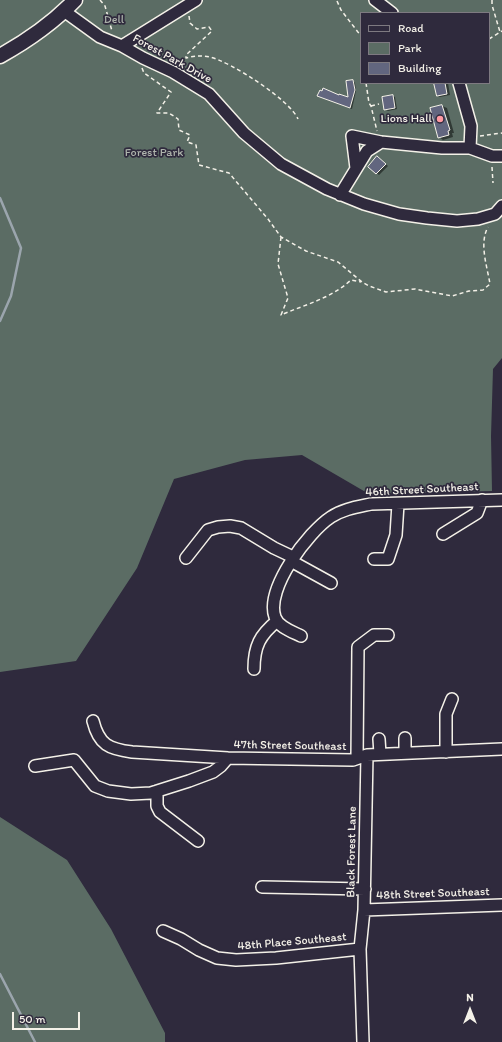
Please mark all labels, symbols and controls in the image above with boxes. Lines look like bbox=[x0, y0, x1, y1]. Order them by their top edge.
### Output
legend bbox=[360, 12, 490, 84]
park label: Dell bbox=[104, 13, 124, 27]
text: Road bbox=[398, 21, 424, 35]
street label: Forest Park Drive bbox=[130, 31, 214, 87]
text: Park bbox=[398, 41, 422, 55]
text: Building bbox=[398, 61, 441, 75]
place label: Lions Hall bbox=[381, 112, 432, 126]
marker: Lions Hall bbox=[435, 114, 445, 124]
park label: Forest Park bbox=[125, 146, 183, 160]
street label: 46th Street Southeast bbox=[365, 480, 479, 500]
street label: 47th Street Southeast bbox=[233, 738, 347, 754]
street label: Black Forest Lane bbox=[344, 806, 360, 898]
street label: 48th Street Southeast bbox=[376, 885, 490, 903]
street label: 48th Place Southeast bbox=[237, 930, 347, 954]
north arrow bbox=[450, 990, 490, 1030]
text: N bbox=[466, 991, 474, 1004]
scale bar bbox=[14, 1004, 82, 1030]
text: 50 m bbox=[19, 1012, 45, 1026]

